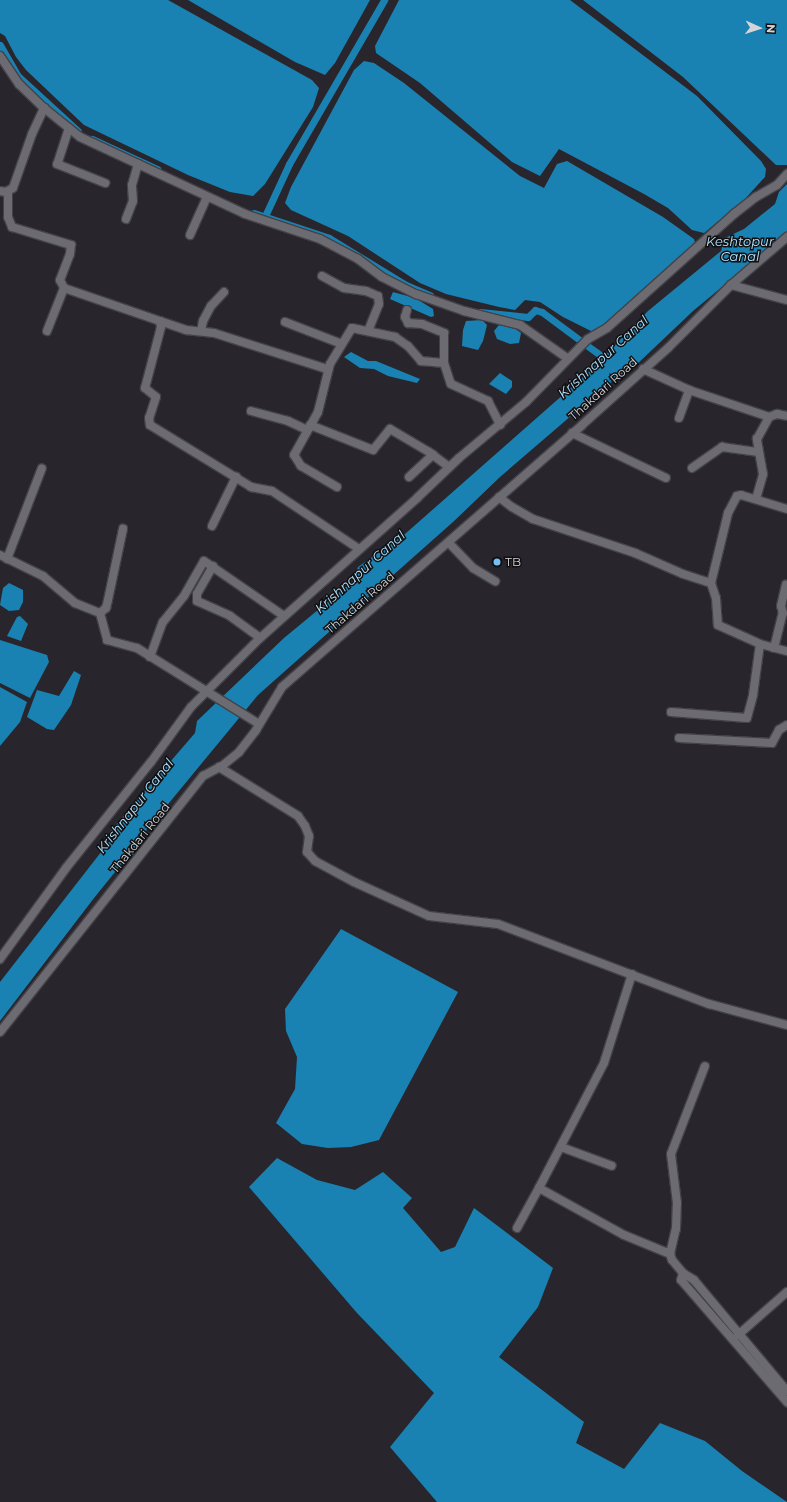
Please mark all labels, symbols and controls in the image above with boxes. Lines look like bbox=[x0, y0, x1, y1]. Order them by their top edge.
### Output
north arrow bbox=[739, 8, 779, 48]
text: N bbox=[764, 24, 778, 33]
water label: Keshtopur Canal bbox=[706, 234, 774, 265]
water label: Krishnapur Canal bbox=[555, 313, 651, 401]
street label: Thakdari Road bbox=[566, 355, 640, 423]
water label: Krishnapur Canal bbox=[312, 528, 408, 616]
place label: TB bbox=[505, 555, 521, 569]
marker: TB bbox=[492, 557, 502, 567]
street label: Thakdari Road bbox=[323, 569, 397, 637]
water label: Krishnapur Canal bbox=[93, 756, 177, 856]
street label: Thakdari Road bbox=[107, 800, 173, 876]

